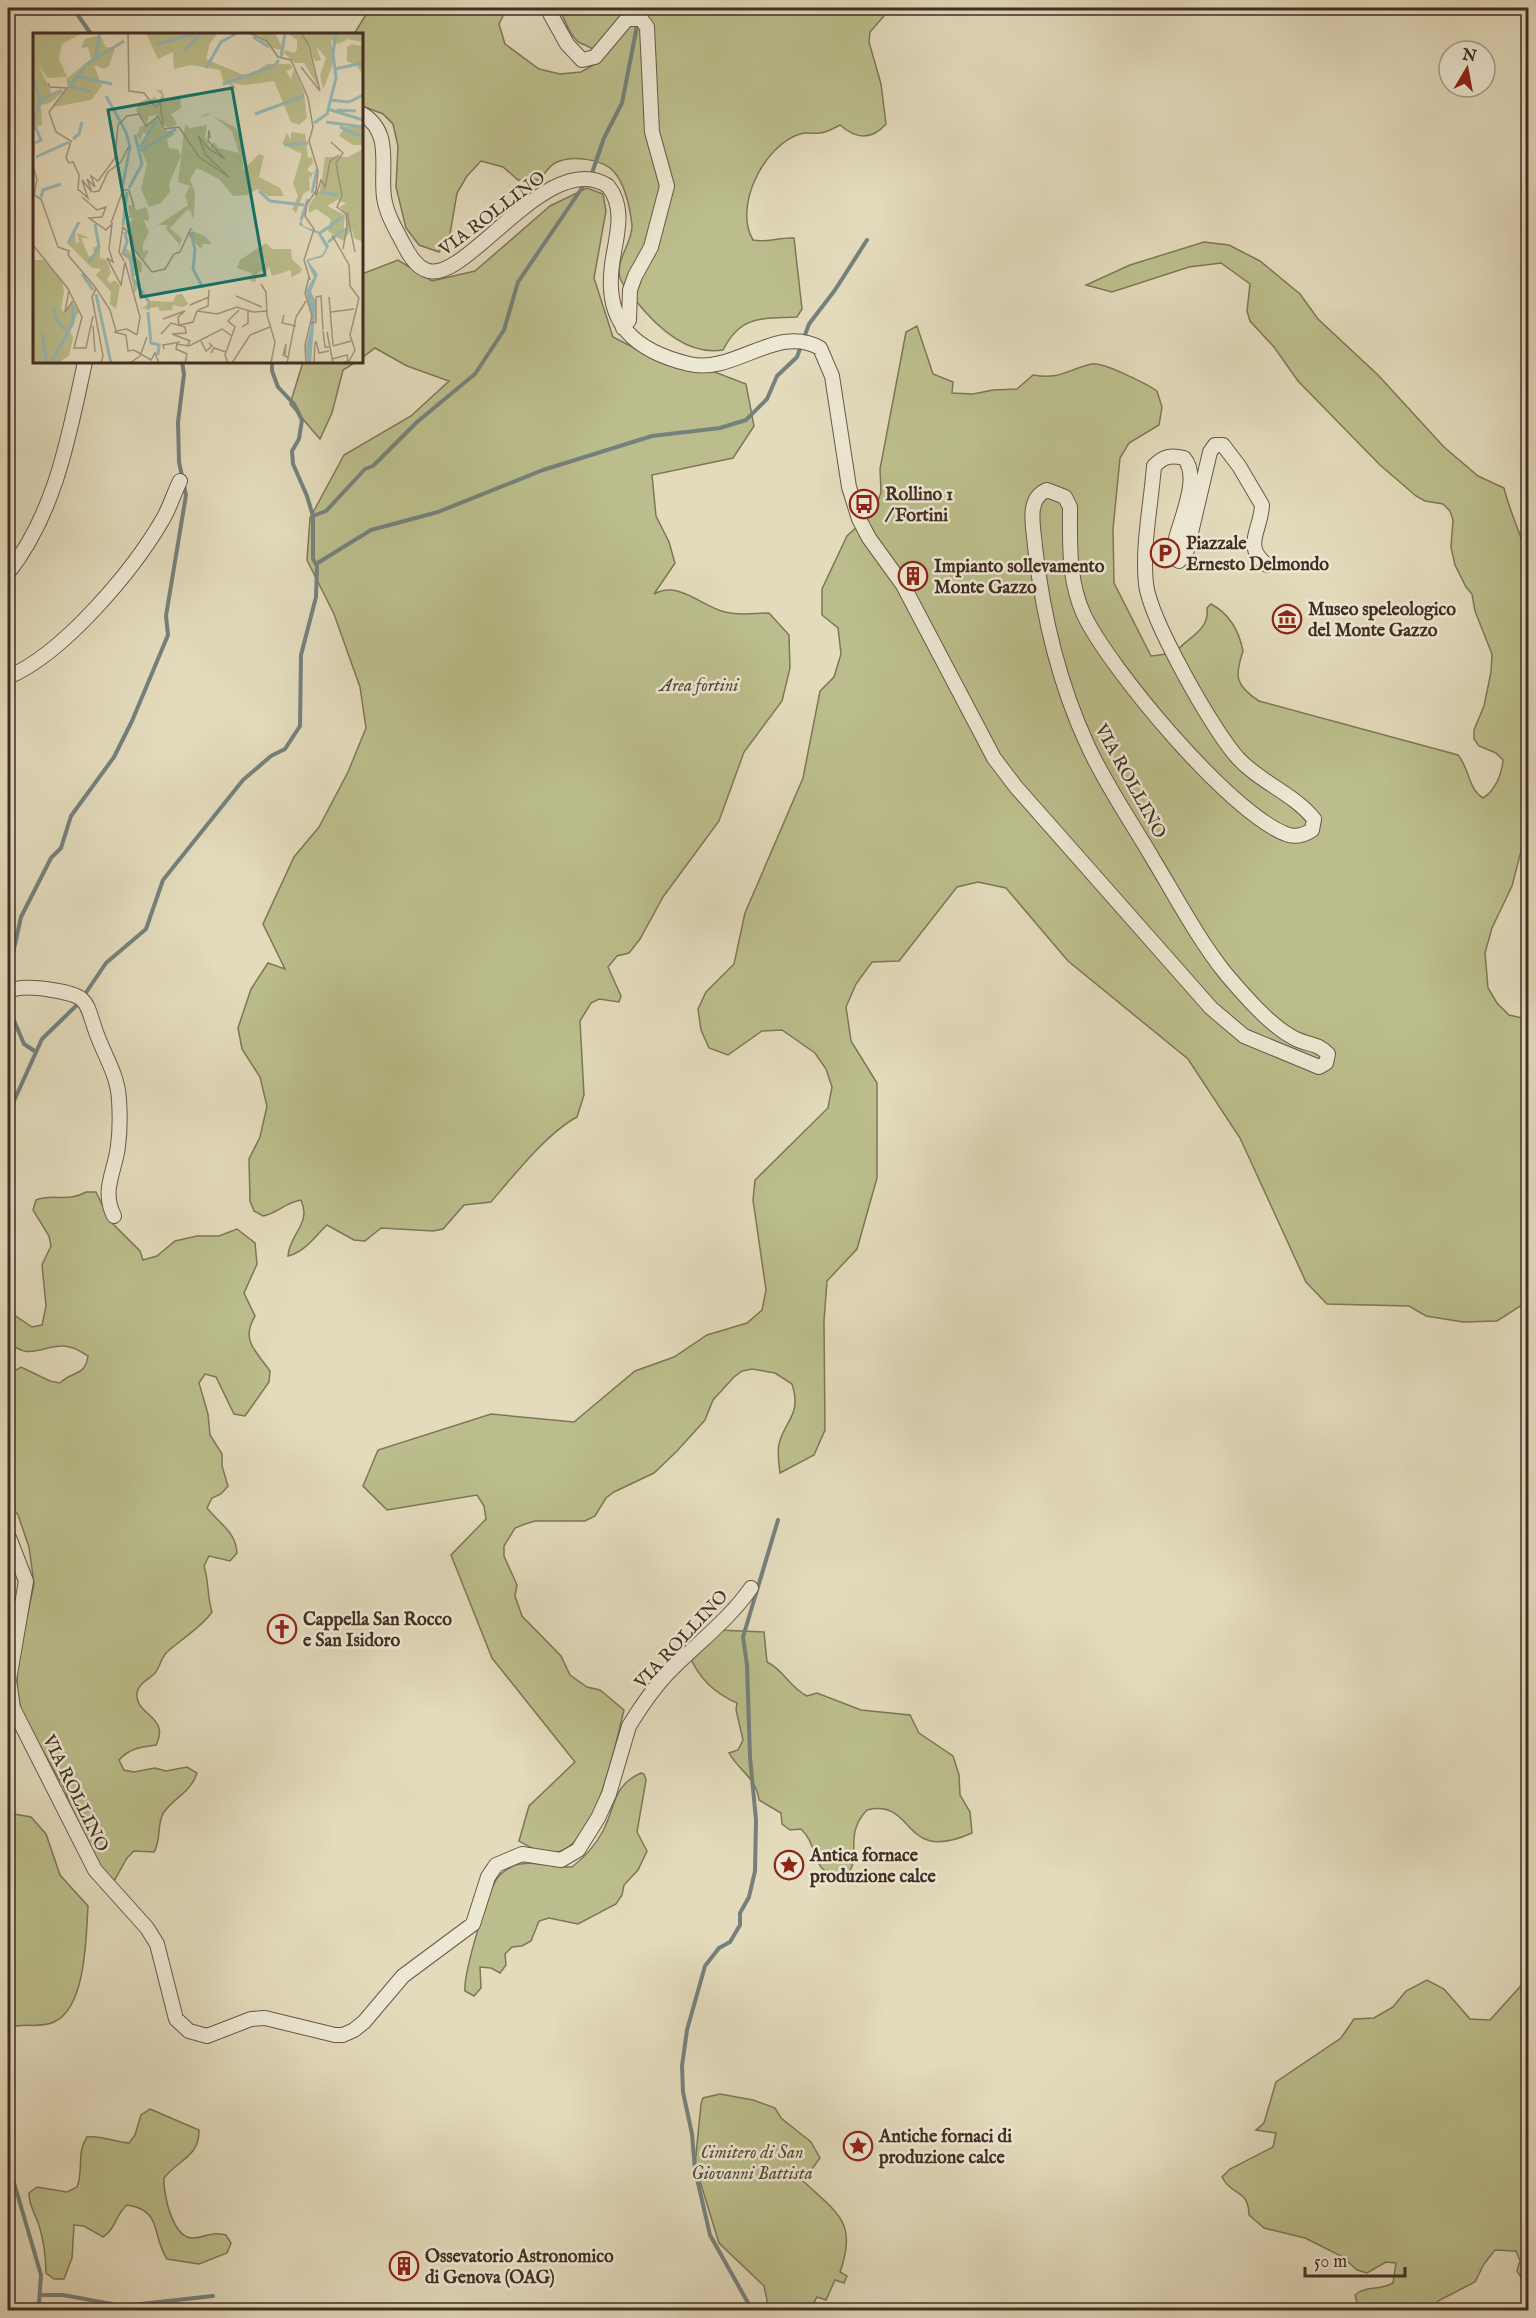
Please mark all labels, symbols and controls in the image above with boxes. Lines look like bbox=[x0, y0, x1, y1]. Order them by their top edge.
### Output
inset map bbox=[33, 33, 363, 363]
north arrow bbox=[1437, 39, 1497, 99]
text: N bbox=[1460, 45, 1478, 67]
street label: VIA ROLLINO bbox=[434, 167, 551, 262]
place label: Rollino 1 / Fortini bbox=[884, 484, 953, 528]
bus stop icon: Rollino 1 / Fortini bbox=[848, 488, 880, 520]
place label: Piazzale Ernesto Delmondo bbox=[1186, 533, 1329, 577]
parking icon: Piazzale Ernesto Delmondo bbox=[1149, 537, 1181, 569]
place label: Impianto sollevamento Monte Gazzo bbox=[934, 556, 1105, 600]
building icon: Impianto sollevamento Monte Gazzo bbox=[897, 560, 929, 592]
place label: Museo speleologico del Monte Gazzo bbox=[1308, 599, 1456, 643]
museum icon: Museo speleologico del Monte Gazzo bbox=[1271, 603, 1303, 635]
park label: Area fortini bbox=[657, 675, 740, 698]
street label: VIA ROLLINO bbox=[1088, 720, 1171, 843]
street label: VIA ROLLINO bbox=[630, 1586, 734, 1695]
place label: Cappella San Rocco e San Isidoro bbox=[303, 1609, 452, 1653]
church icon: Cappella San Rocco e San Isidoro bbox=[266, 1613, 298, 1645]
street label: VIA ROLLINO bbox=[36, 1731, 113, 1856]
place label: Antica fornace produzione calce bbox=[809, 1845, 937, 1889]
place icon: Antica fornace produzione calce bbox=[773, 1849, 805, 1881]
place label: Antiche fornaci di produzione calce bbox=[878, 2126, 1012, 2170]
place icon: Antiche fornaci di produzione calce bbox=[842, 2130, 874, 2162]
park label: Cimitero di San Giovanni Battista bbox=[691, 2142, 813, 2186]
scale bar bbox=[1305, 2240, 1406, 2278]
place label: Ossevatorio Astronomico di Genova (OAG) bbox=[425, 2246, 614, 2290]
building icon: Ossevatorio Astronomico di Genova (OAG) bbox=[388, 2250, 420, 2282]
text: 50 m bbox=[1314, 2251, 1347, 2274]

